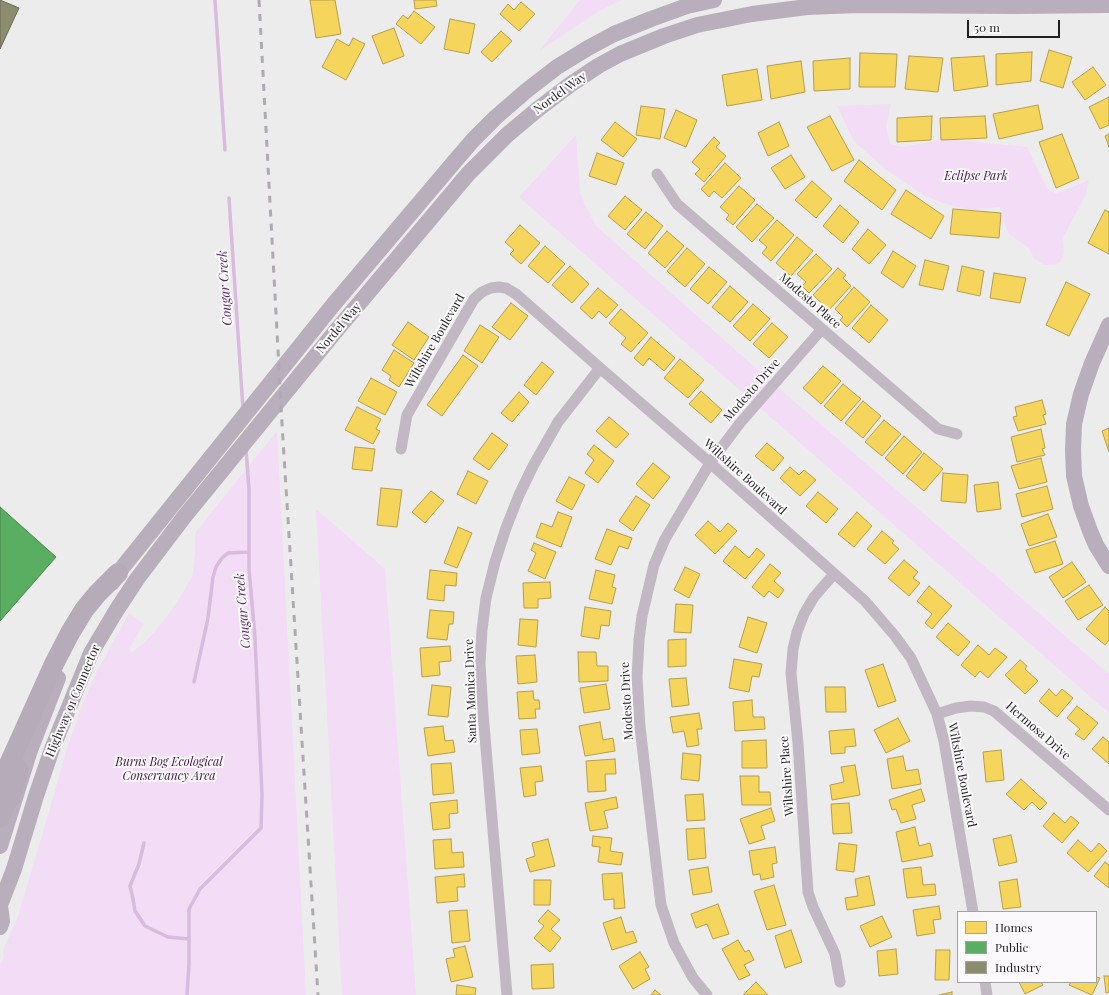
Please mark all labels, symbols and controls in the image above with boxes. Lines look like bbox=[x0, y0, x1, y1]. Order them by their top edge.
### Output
scale bar bbox=[969, 12, 1062, 38]
text: 50 m bbox=[974, 19, 1000, 35]
street label: Nordel Way bbox=[531, 69, 589, 117]
park label: Eclipse Park bbox=[944, 169, 1008, 183]
water label: Cougar Creek bbox=[215, 250, 235, 326]
street label: Modesto Place bbox=[776, 270, 844, 332]
street label: Wiltshire Boulevard bbox=[402, 291, 468, 391]
street label: Nordel Way bbox=[314, 300, 364, 356]
street label: Modesto Drive bbox=[721, 356, 783, 424]
street label: Wiltshire Boulevard bbox=[701, 436, 789, 518]
water label: Cougar Creek bbox=[232, 573, 254, 649]
street label: Santa Monica Drive bbox=[462, 639, 480, 743]
street label: Highway 91 Connector bbox=[43, 643, 103, 759]
street label: Modesto Drive bbox=[618, 661, 636, 741]
street label: Hermosa Drive bbox=[1003, 699, 1073, 763]
street label: Wiltshire Boulevard bbox=[945, 722, 979, 828]
street label: Wiltshire Place bbox=[777, 736, 797, 816]
park label: Burns Bog Ecological Conservancy Area bbox=[115, 755, 223, 783]
legend bbox=[957, 911, 1097, 983]
text: Homes bbox=[995, 919, 1033, 935]
text: Public bbox=[995, 939, 1028, 955]
text: Industry bbox=[995, 959, 1041, 975]

